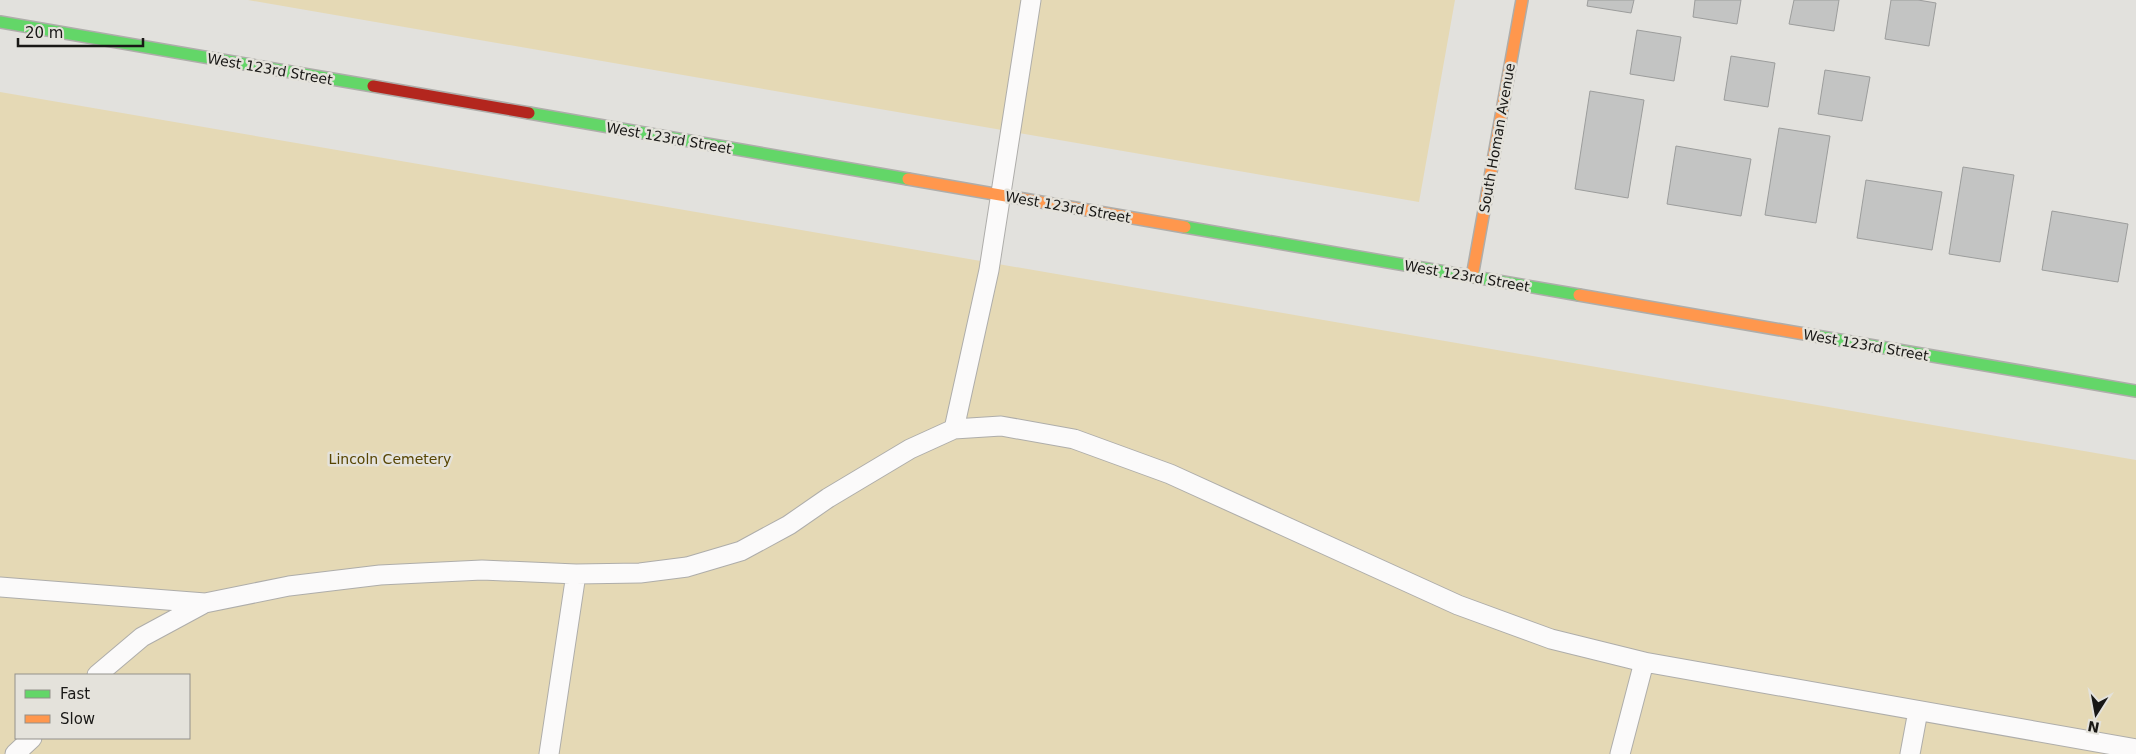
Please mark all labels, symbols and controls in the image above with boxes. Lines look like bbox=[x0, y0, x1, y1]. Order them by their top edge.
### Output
scale bar bbox=[18, 15, 142, 47]
text: 20 m bbox=[25, 24, 63, 42]
street label: West 123rd Street bbox=[206, 50, 334, 88]
street label: South Homan Avenue bbox=[1476, 62, 1518, 214]
street label: West 123rd Street bbox=[605, 119, 733, 157]
street label: West 123rd Street bbox=[1004, 188, 1132, 226]
street label: West 123rd Street bbox=[1403, 257, 1531, 295]
street label: West 123rd Street bbox=[1802, 326, 1930, 364]
park label: Lincoln Cemetery bbox=[329, 451, 451, 467]
legend bbox=[15, 674, 190, 739]
text: Fast bbox=[60, 685, 90, 703]
north arrow bbox=[2071, 689, 2121, 739]
text: Slow bbox=[60, 710, 95, 728]
text: N bbox=[2086, 718, 2101, 736]

